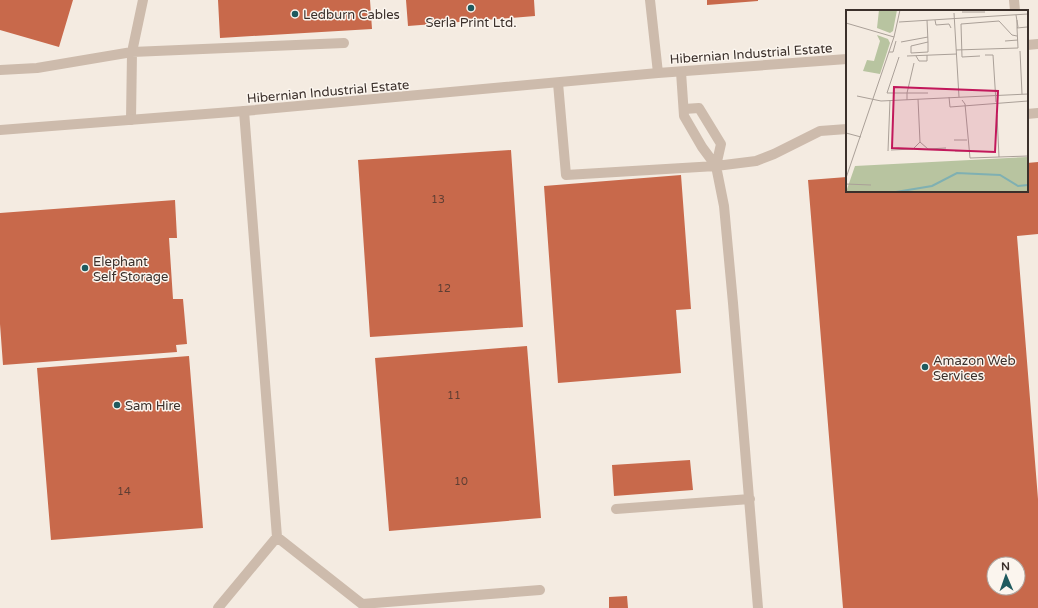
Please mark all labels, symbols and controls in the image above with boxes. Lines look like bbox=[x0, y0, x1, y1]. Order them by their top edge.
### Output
marker: Serla Print Ltd. bbox=[466, 3, 476, 13]
place label: Ledburn Cables bbox=[303, 7, 400, 23]
marker: Ledburn Cables bbox=[290, 9, 300, 19]
inset map bbox=[846, 10, 1028, 192]
place label: Serla Print Ltd. bbox=[425, 15, 517, 31]
street label: Hibernian Industrial Estate bbox=[669, 40, 833, 68]
street label: Hibernian Industrial Estate bbox=[246, 77, 410, 107]
house number: 13 bbox=[431, 193, 445, 206]
place label: Elephant Self Storage bbox=[93, 254, 168, 285]
marker: Elephant Self Storage bbox=[80, 263, 90, 273]
house number: 12 bbox=[437, 282, 451, 295]
place label: Amazon Web Services bbox=[933, 353, 1016, 384]
marker: Amazon Web Services bbox=[920, 362, 930, 372]
house number: 11 bbox=[447, 389, 461, 402]
place label: Sam Hire bbox=[125, 398, 181, 414]
marker: Sam Hire bbox=[112, 400, 122, 410]
house number: 10 bbox=[454, 475, 468, 488]
house number: 14 bbox=[117, 485, 131, 498]
north arrow bbox=[986, 556, 1026, 596]
text: N bbox=[1001, 560, 1010, 573]

